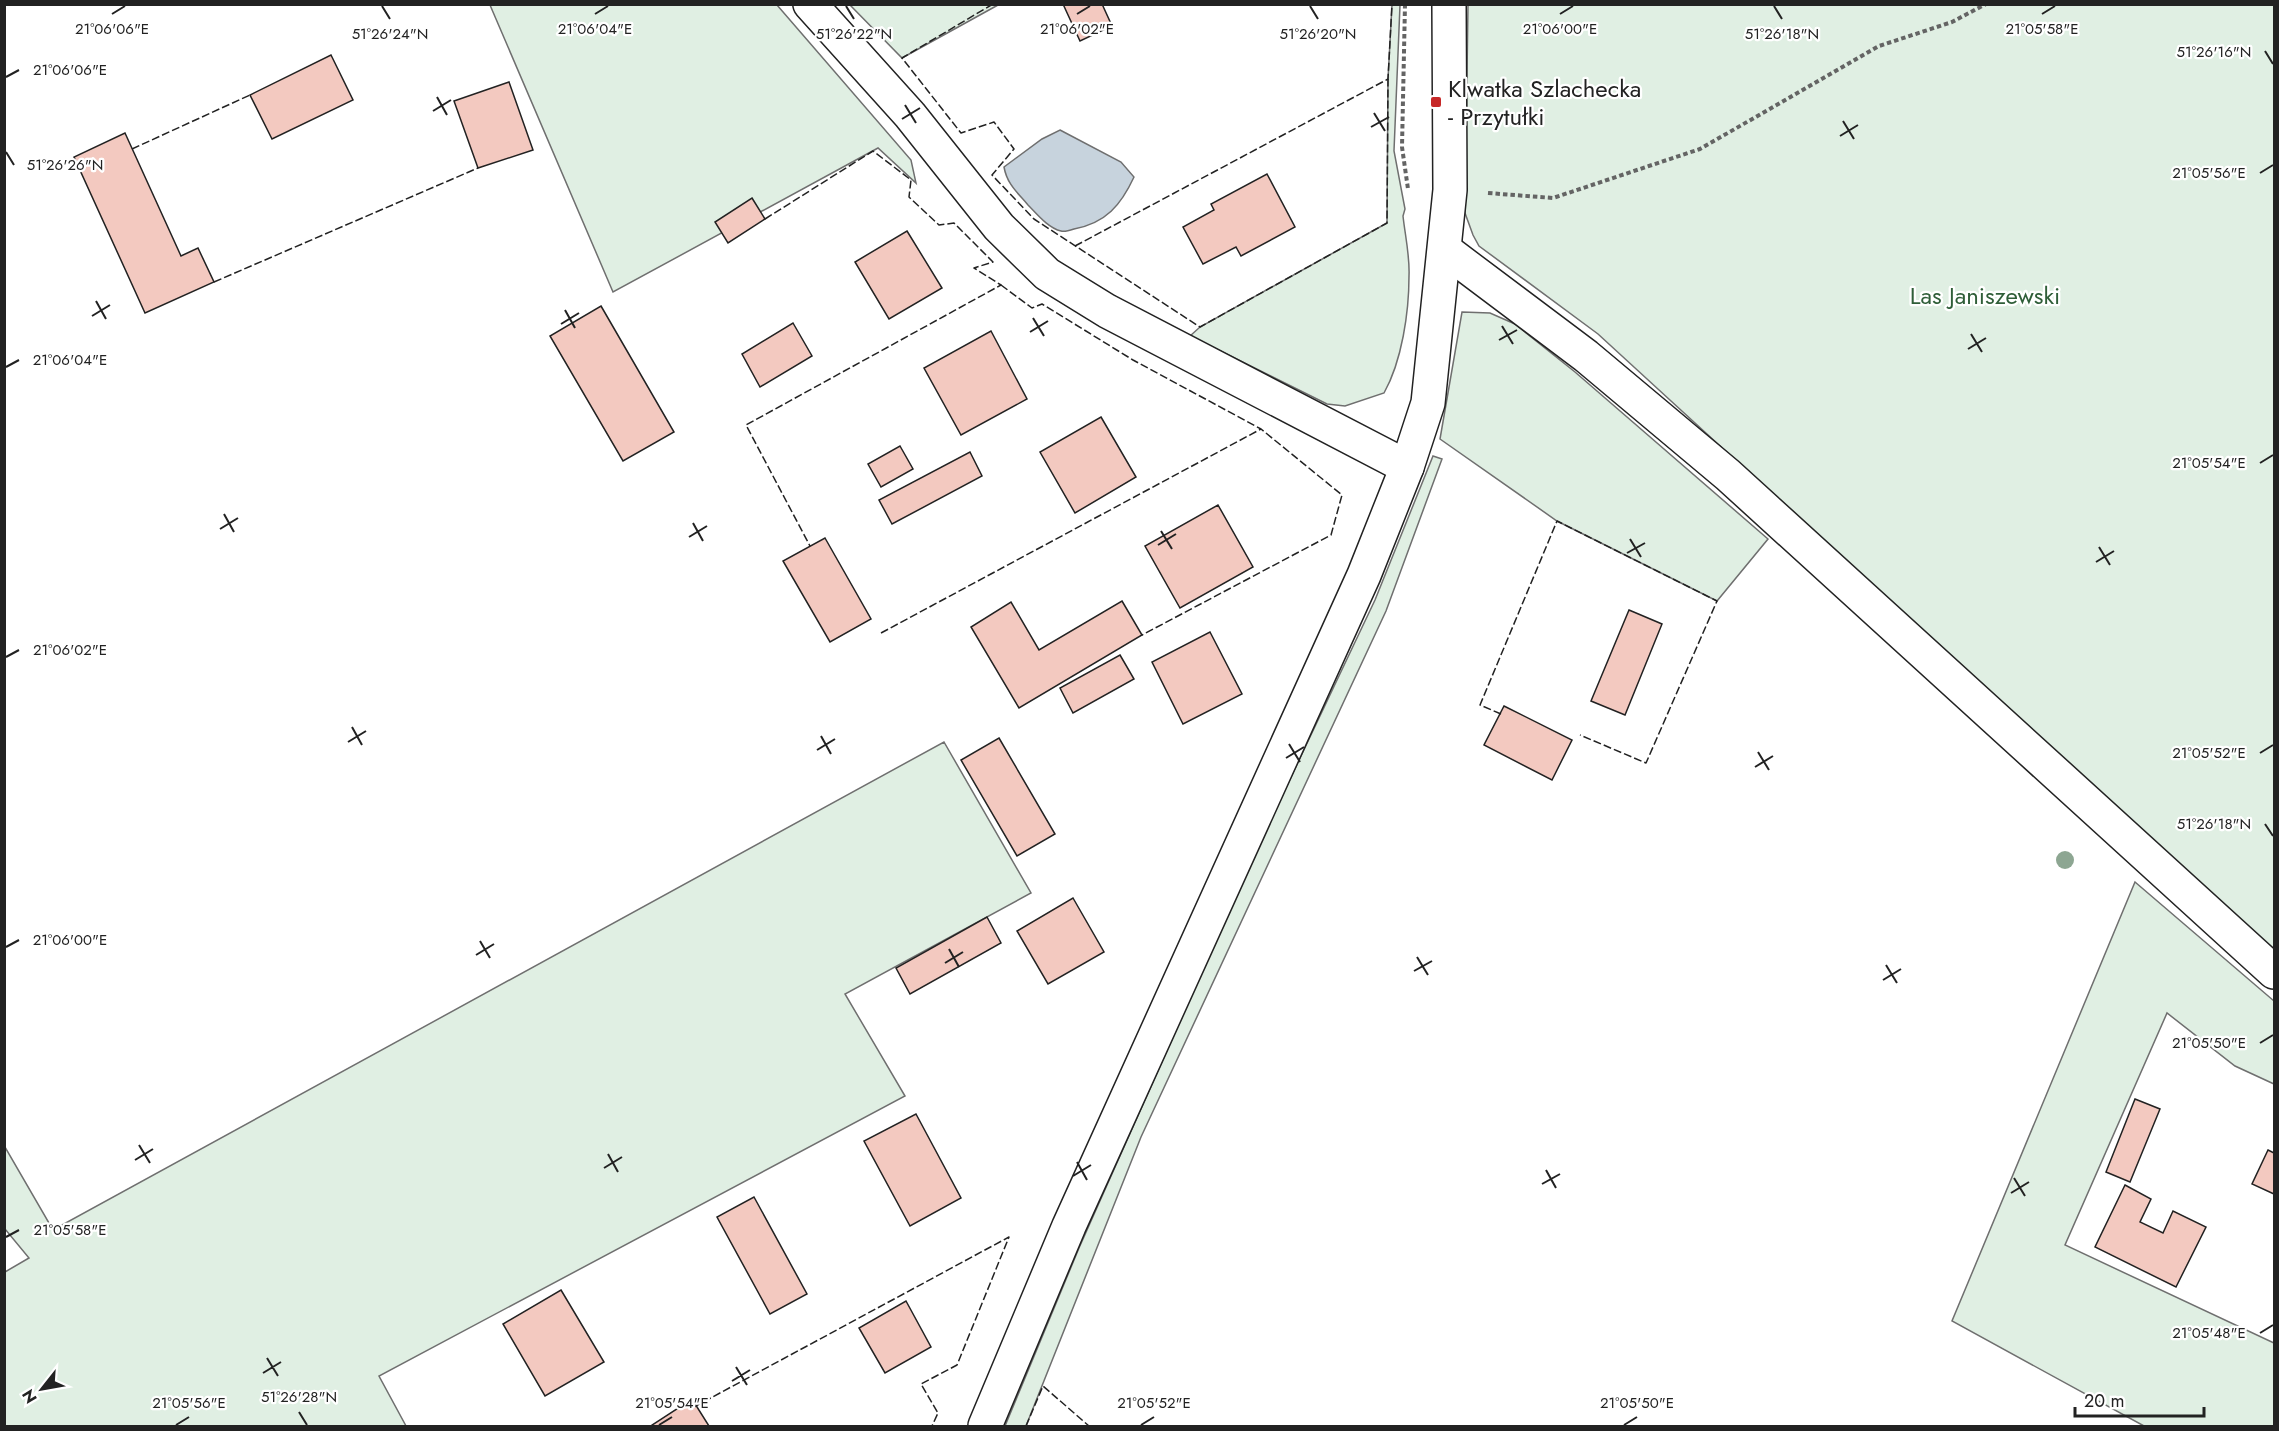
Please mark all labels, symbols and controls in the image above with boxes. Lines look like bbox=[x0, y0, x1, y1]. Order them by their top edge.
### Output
text: 21°06'06"E bbox=[75, 18, 149, 40]
text: 21°06'04"E bbox=[558, 18, 632, 40]
text: 21°06'02"E bbox=[1040, 18, 1114, 40]
text: 21°06'00"E bbox=[1523, 18, 1597, 40]
text: 21°05'58"E bbox=[2005, 18, 2079, 40]
text: 51°26'24"N bbox=[352, 23, 428, 45]
text: 51°26'22"N bbox=[816, 23, 892, 45]
text: 51°26'20"N bbox=[1280, 23, 1356, 45]
text: 51°26'18"N bbox=[1745, 23, 1819, 45]
text: 51°26'16"N bbox=[2177, 41, 2251, 63]
text: 21°06'06"E bbox=[33, 59, 107, 81]
place label: Klwatka Szlachecka - Przytułki bbox=[1448, 71, 1641, 134]
marker: Klwatka Szlachecka - Przytułki bbox=[1429, 95, 1443, 109]
text: 51°26'26"N bbox=[27, 154, 103, 176]
text: 21°05'56"E bbox=[2172, 162, 2246, 184]
park label: Las Janiszewski bbox=[1910, 278, 2060, 313]
text: 21°06'04"E bbox=[33, 349, 107, 371]
text: 21°05'54"E bbox=[2172, 452, 2246, 474]
text: 21°06'02"E bbox=[33, 639, 107, 661]
text: 21°05'52"E bbox=[2172, 742, 2246, 764]
text: 51°26'18"N bbox=[2177, 813, 2251, 835]
text: 21°06'00"E bbox=[33, 929, 107, 951]
text: 21°05'50"E bbox=[2172, 1032, 2246, 1054]
text: 21°05'58"E bbox=[33, 1219, 107, 1241]
text: 21°05'48"E bbox=[2172, 1322, 2246, 1344]
north arrow bbox=[12, 1359, 72, 1419]
scale bar bbox=[2075, 1380, 2204, 1418]
text: N bbox=[16, 1385, 43, 1408]
text: 51°26'28"N bbox=[261, 1386, 337, 1408]
text: 20 m bbox=[2084, 1388, 2124, 1414]
text: 21°05'56"E bbox=[152, 1392, 226, 1414]
text: 21°05'54"E bbox=[635, 1392, 709, 1414]
text: 21°05'52"E bbox=[1117, 1392, 1191, 1414]
text: 21°05'50"E bbox=[1600, 1392, 1674, 1414]

